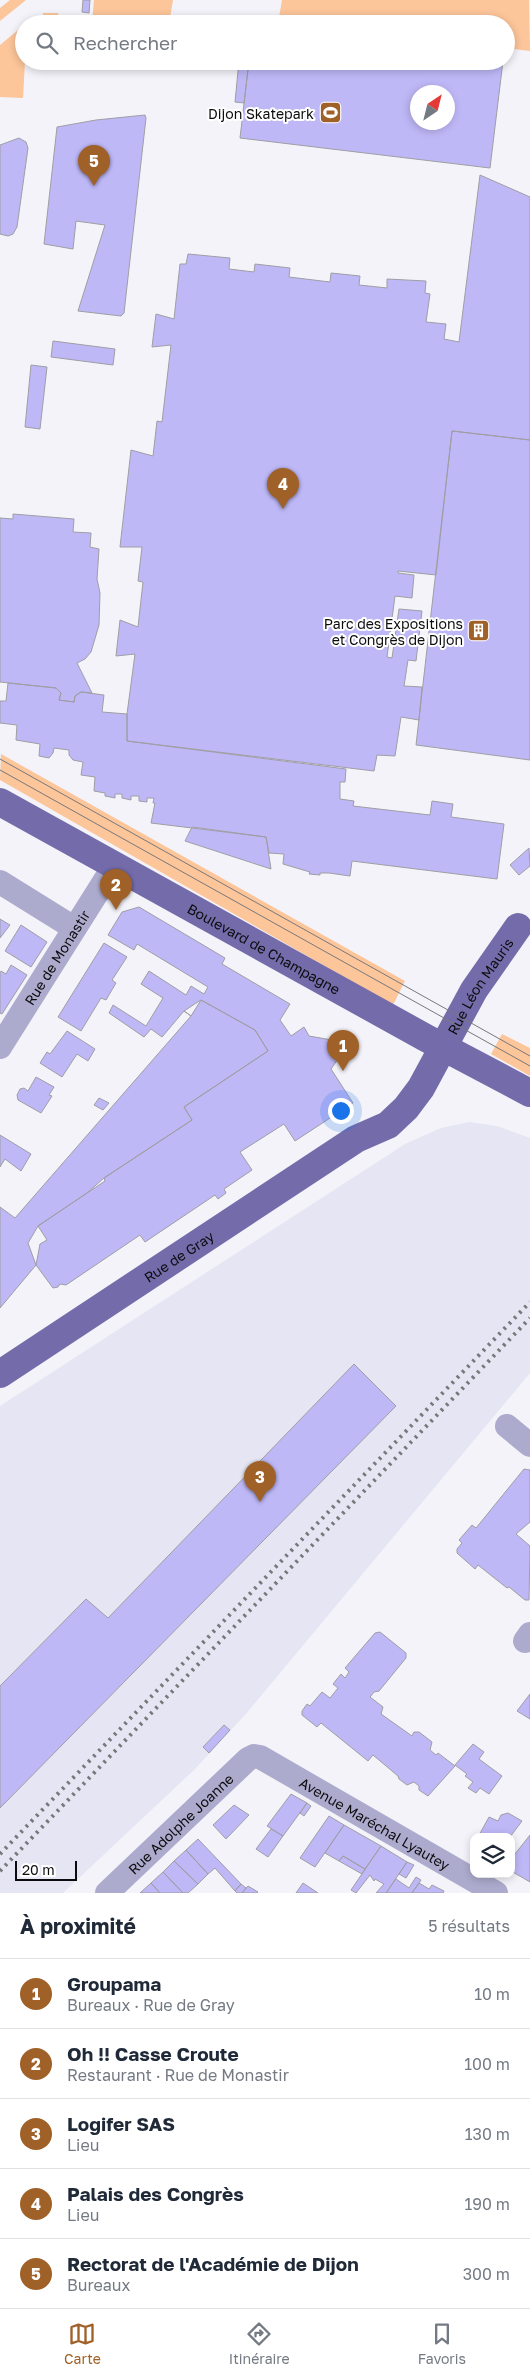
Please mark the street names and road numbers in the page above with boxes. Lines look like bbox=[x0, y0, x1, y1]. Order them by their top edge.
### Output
street label: Boulevard de Champagne bbox=[185, 899, 343, 997]
street label: Rue de Monastir bbox=[20, 906, 93, 1008]
street label: Rue Léon Mauris bbox=[443, 934, 516, 1037]
street label: Rue de Gray bbox=[140, 1227, 217, 1285]
street label: Rue Adolphe Joanne bbox=[124, 1770, 236, 1877]
street label: Avenue Maréchal Lyautey bbox=[297, 1773, 453, 1873]

